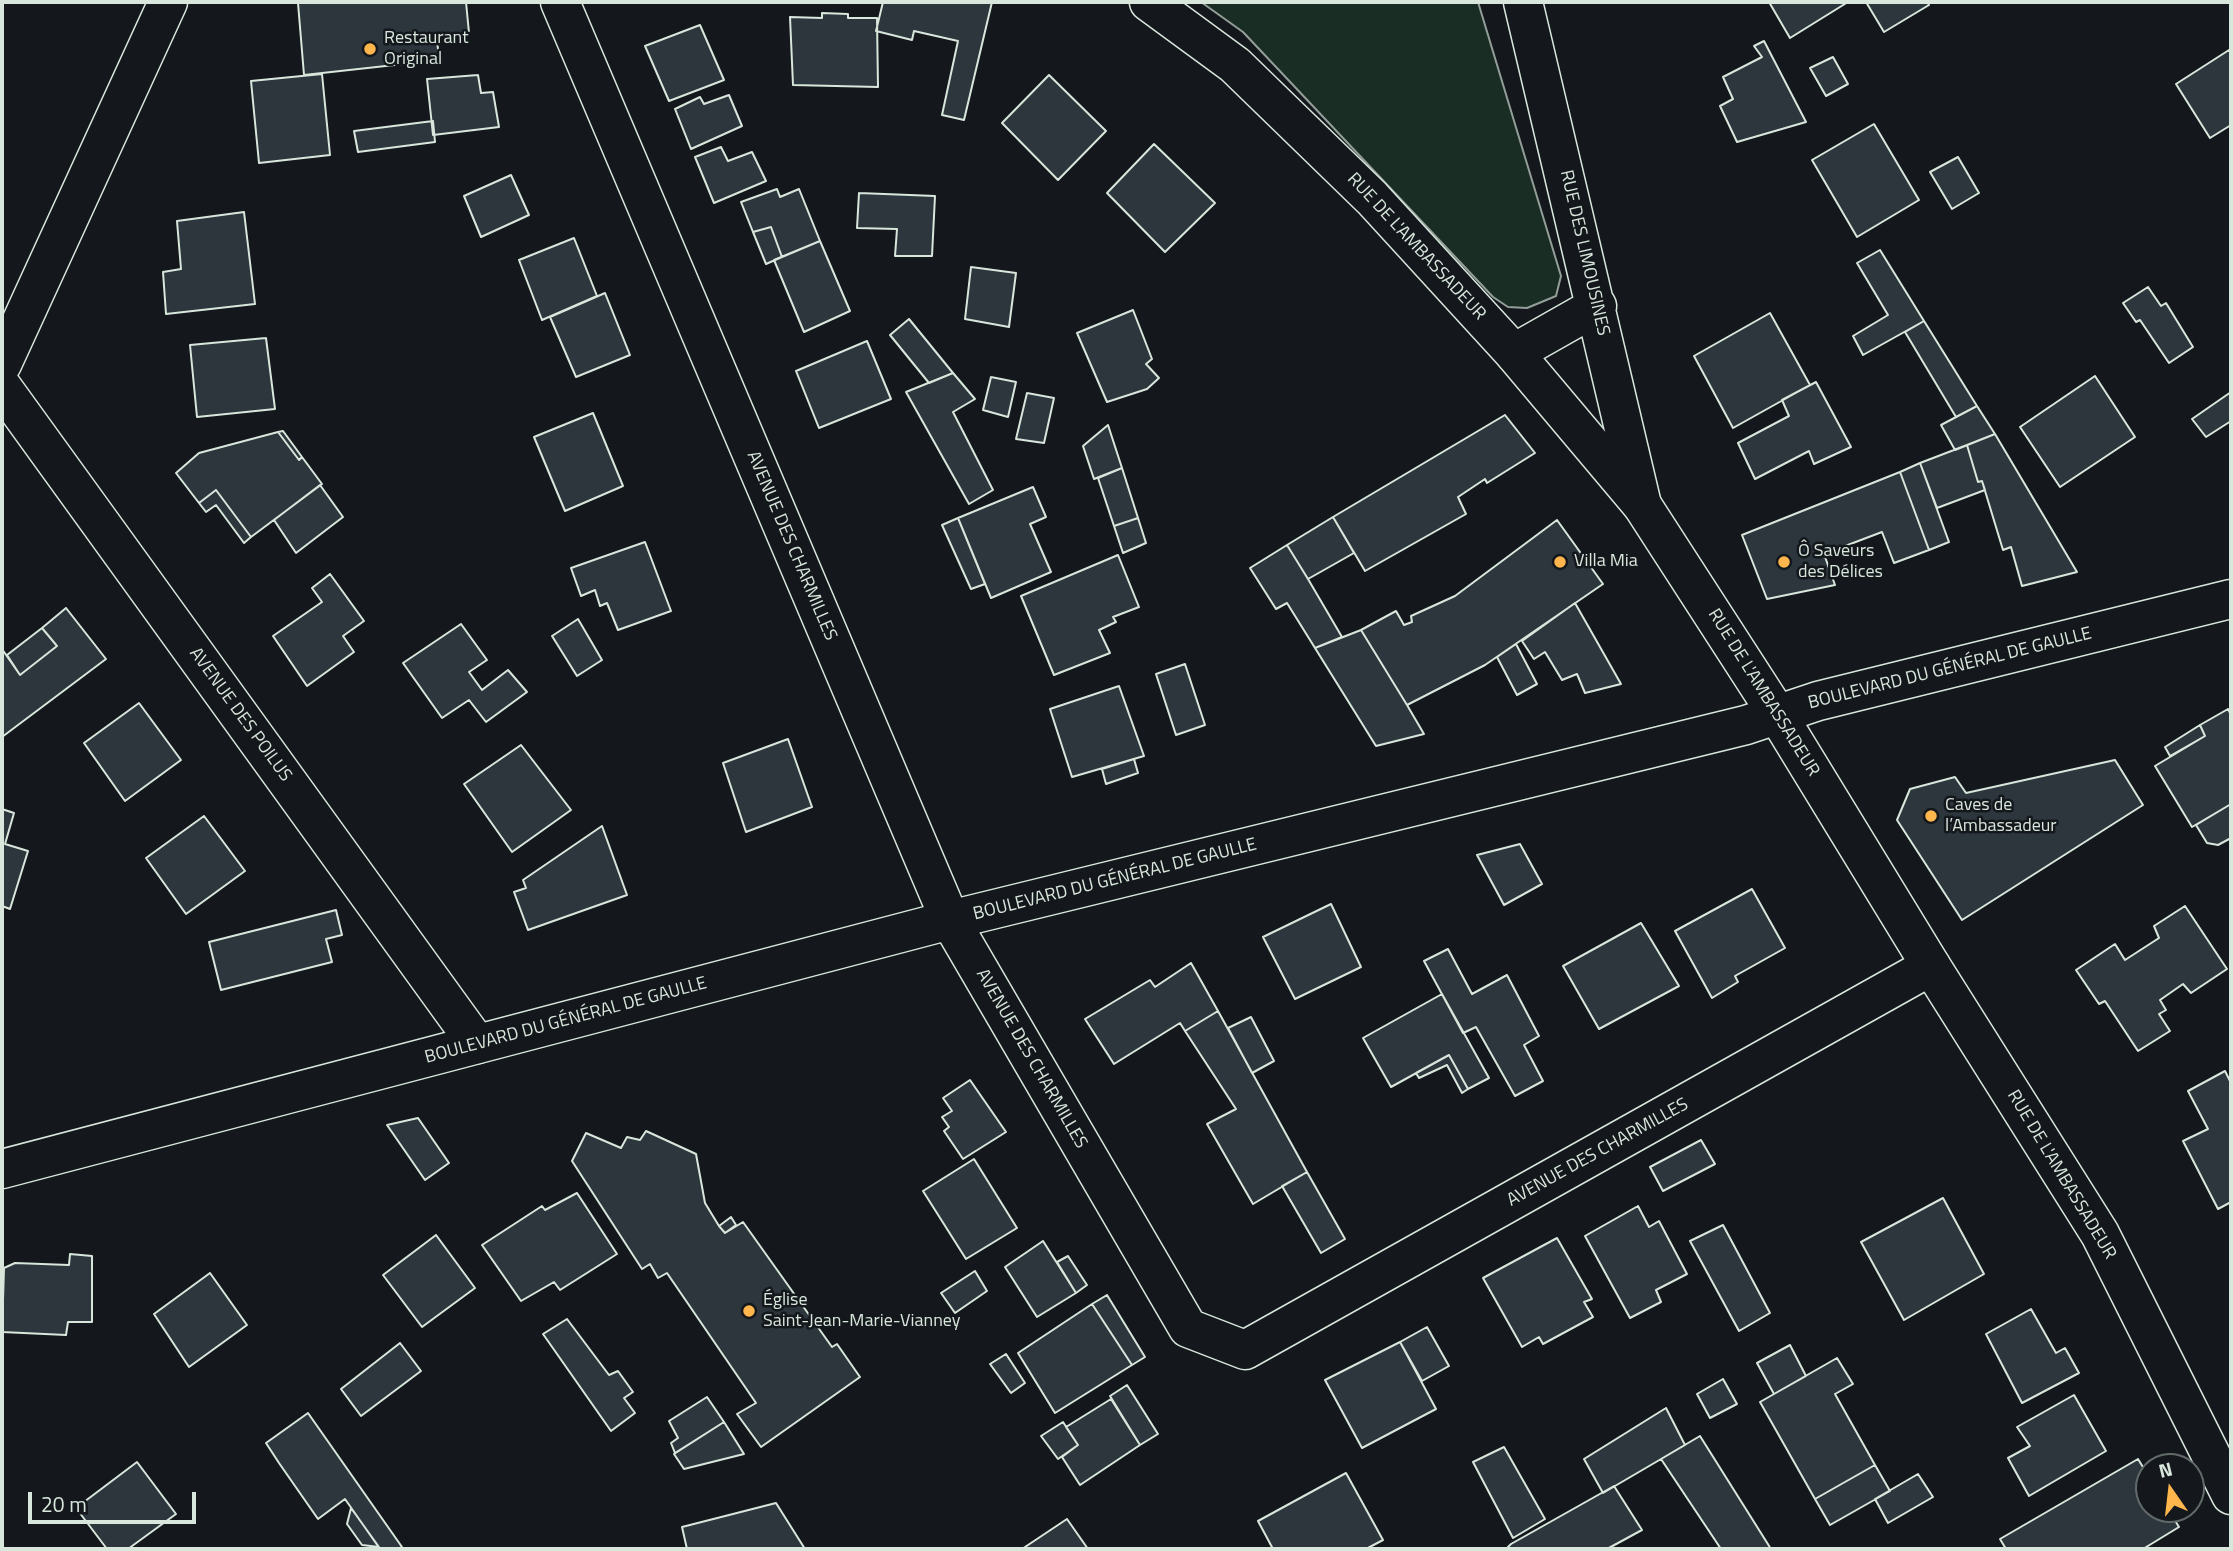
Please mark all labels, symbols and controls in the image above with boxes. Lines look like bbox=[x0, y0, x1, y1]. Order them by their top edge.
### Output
place label: Restaurant Original bbox=[384, 28, 468, 70]
marker: Restaurant Original bbox=[362, 41, 378, 57]
street label: RUE DES LIMOUSINES bbox=[1554, 168, 1614, 338]
street label: RUE DE L'AMBASSADEUR bbox=[1342, 169, 1490, 325]
street label: AVENUE DES CHARMILLES bbox=[741, 448, 841, 644]
place label: Ô Saveurs des Délices bbox=[1798, 541, 1883, 584]
place label: Villa Mia bbox=[1574, 551, 1638, 573]
marker: Villa Mia bbox=[1552, 554, 1568, 570]
marker: Ô Saveurs des Délices bbox=[1776, 554, 1792, 570]
street label: RUE DE L'AMBASSADEUR bbox=[1703, 605, 1823, 781]
street label: BOULEVARD DU GÉNÉRAL DE GAULLE bbox=[1806, 623, 2094, 715]
street label: AVENUE DES POILUS bbox=[184, 644, 296, 786]
place label: Caves de l’Ambassadeur bbox=[1945, 795, 2057, 838]
marker: Caves de l’Ambassadeur bbox=[1923, 808, 1939, 824]
street label: BOULEVARD DU GÉNÉRAL DE GAULLE bbox=[971, 834, 1259, 926]
street label: AVENUE DES CHARMILLES bbox=[971, 965, 1091, 1153]
street label: BOULEVARD DU GÉNÉRAL DE GAULLE bbox=[423, 973, 709, 1069]
street label: RUE DE L'AMBASSADEUR bbox=[2002, 1086, 2120, 1264]
street label: AVENUE DES CHARMILLES bbox=[1504, 1094, 1692, 1212]
place label: Église Saint-Jean-Marie-Vianney bbox=[763, 1290, 960, 1332]
marker: Église Saint-Jean-Marie-Vianney bbox=[741, 1303, 757, 1319]
north arrow bbox=[2135, 1453, 2205, 1523]
text: N bbox=[2155, 1453, 2175, 1485]
scale bar bbox=[32, 1478, 200, 1522]
text: 20 m bbox=[41, 1488, 87, 1520]

